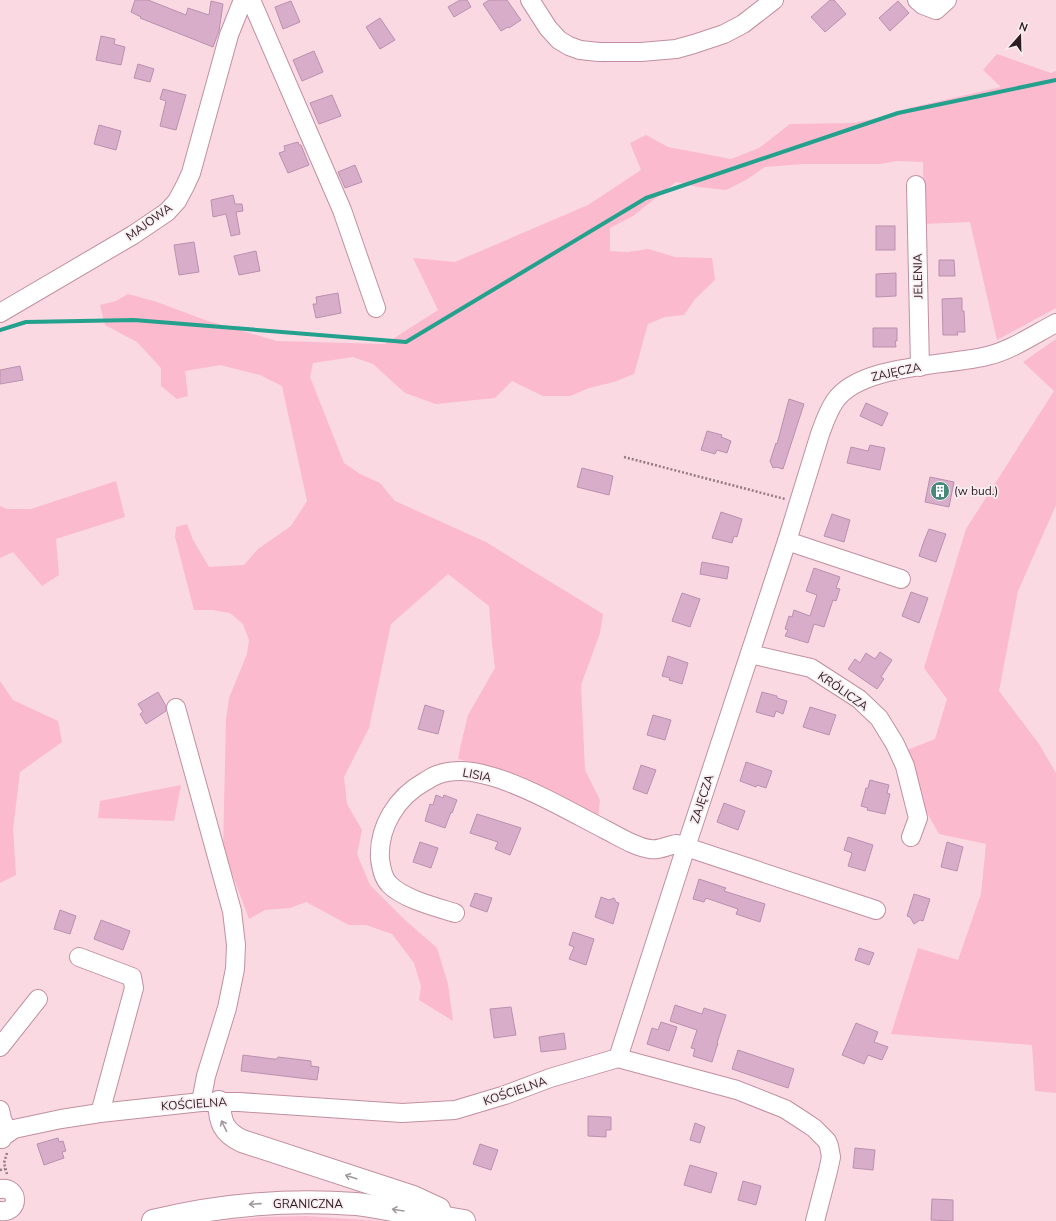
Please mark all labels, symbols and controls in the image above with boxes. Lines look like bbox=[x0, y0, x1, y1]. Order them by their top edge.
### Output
north arrow bbox=[1000, 16, 1040, 56]
text: N bbox=[1017, 19, 1030, 36]
street label: MAJOWA bbox=[123, 200, 176, 244]
street label: JELENIA bbox=[910, 253, 926, 300]
street label: ZAJĘCZA bbox=[870, 359, 923, 385]
building icon: (w bud.) bbox=[929, 480, 951, 502]
place label: (w bud.) bbox=[954, 483, 998, 499]
street label: KRÓLICZA bbox=[815, 668, 872, 714]
street label: LISIA bbox=[461, 764, 493, 786]
street label: ZAJĘCZA bbox=[687, 772, 717, 825]
street label: KOŚCIELNA bbox=[481, 1073, 549, 1109]
street label: KOŚCIELNA bbox=[161, 1094, 228, 1114]
one-way arrow bbox=[220, 1120, 227, 1132]
one-way arrow bbox=[345, 1173, 358, 1180]
street label: GRANICZNA bbox=[273, 1196, 343, 1212]
one-way arrow bbox=[249, 1201, 262, 1208]
one-way arrow bbox=[392, 1206, 405, 1214]

